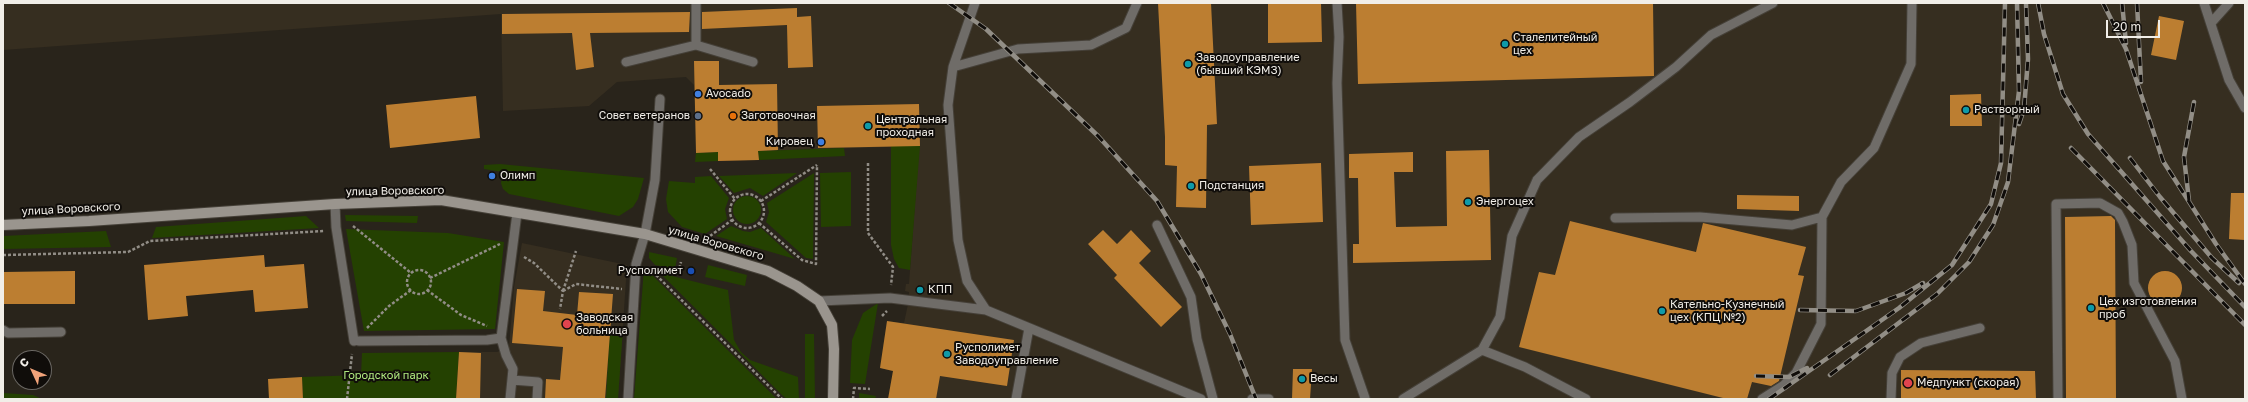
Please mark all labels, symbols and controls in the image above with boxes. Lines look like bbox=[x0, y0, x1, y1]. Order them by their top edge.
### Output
scale bar bbox=[2108, 12, 2162, 38]
text: 20 m bbox=[2113, 19, 2141, 34]
place label: Сталелитейный цех bbox=[1513, 31, 1598, 57]
marker: Сталелитейный цех bbox=[1500, 39, 1510, 49]
place label: Заводоуправление (бывший КЭМЗ) bbox=[1196, 51, 1300, 77]
marker: Заводоуправление (бывший КЭМЗ) bbox=[1183, 59, 1193, 69]
place label: Avocado bbox=[706, 87, 751, 101]
marker: Avocado bbox=[693, 89, 703, 99]
place label: Растворный bbox=[1974, 103, 2040, 117]
marker: Растворный bbox=[1961, 105, 1971, 115]
place label: Совет ветеранов bbox=[599, 109, 690, 123]
place label: Заготовочная bbox=[741, 109, 816, 123]
marker: Совет ветеранов bbox=[693, 111, 703, 121]
marker: Заготовочная bbox=[728, 111, 738, 121]
place label: Центральная проходная bbox=[876, 113, 947, 139]
marker: Центральная проходная bbox=[863, 121, 873, 131]
place label: Кировец bbox=[766, 135, 813, 149]
marker: Кировец bbox=[816, 137, 826, 147]
place label: Олимп bbox=[500, 169, 535, 183]
marker: Олимп bbox=[487, 171, 497, 181]
place label: Подстанция bbox=[1199, 179, 1264, 193]
marker: Подстанция bbox=[1186, 181, 1196, 191]
street label: улица Воровского bbox=[346, 184, 444, 198]
place label: Энергоцех bbox=[1476, 195, 1534, 209]
marker: Энергоцех bbox=[1463, 197, 1473, 207]
street label: улица Воровского bbox=[21, 200, 121, 218]
street label: улица Воровского bbox=[667, 223, 765, 263]
place label: Русполимет bbox=[618, 264, 683, 278]
marker: Русполимет bbox=[686, 266, 696, 276]
place label: КПП bbox=[928, 283, 952, 297]
marker: КПП bbox=[915, 285, 925, 295]
place label: Цех изготовления проб bbox=[2099, 295, 2197, 321]
place label: Кательно-Кузнечный цех (КПЦ №2) bbox=[1670, 298, 1785, 324]
marker: Цех изготовления проб bbox=[2086, 303, 2096, 313]
marker: Кательно-Кузнечный цех (КПЦ №2) bbox=[1657, 306, 1667, 316]
place label: Заводская больница bbox=[576, 311, 633, 337]
marker: Заводская больница bbox=[561, 318, 573, 330]
place label: Русполимет Заводоуправление bbox=[955, 341, 1059, 367]
marker: Русполимет Заводоуправление bbox=[942, 349, 952, 359]
north arrow bbox=[12, 350, 52, 390]
text: С bbox=[16, 355, 31, 369]
park label: Городской парк bbox=[343, 369, 429, 383]
place label: Весы bbox=[1310, 372, 1338, 386]
marker: Весы bbox=[1297, 374, 1307, 384]
place label: Медпункт (скорая) bbox=[1917, 376, 2020, 390]
marker: Медпункт (скорая) bbox=[1902, 377, 1914, 389]

